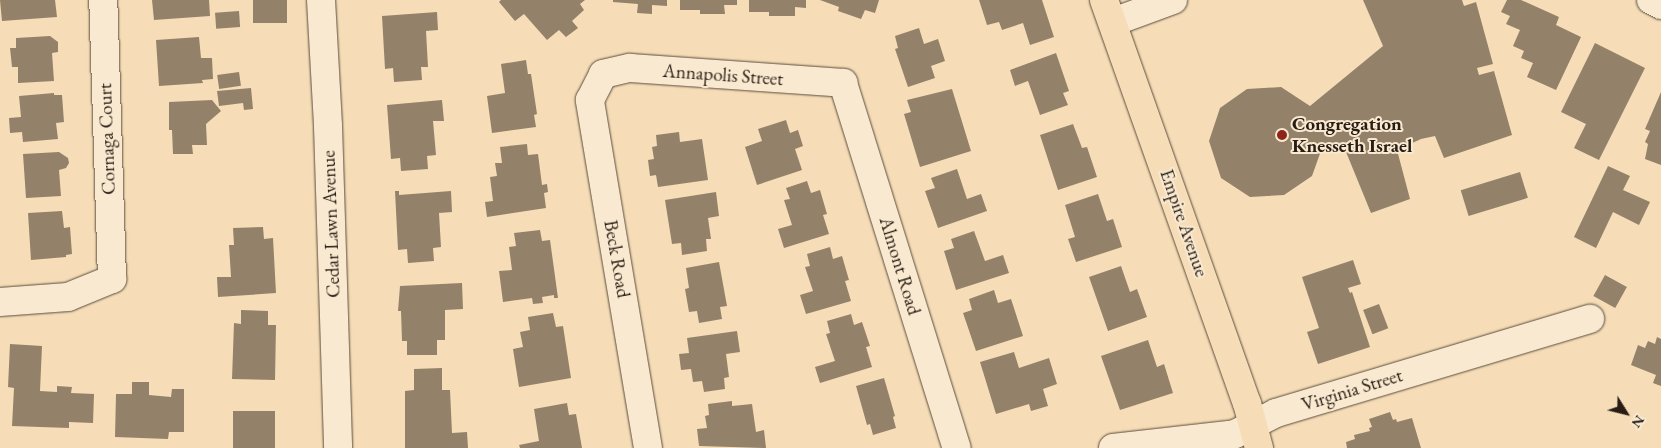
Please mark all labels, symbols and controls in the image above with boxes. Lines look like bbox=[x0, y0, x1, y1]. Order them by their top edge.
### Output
street label: Annapolis Street bbox=[662, 59, 784, 91]
street label: Cornaga Court bbox=[94, 83, 120, 195]
place label: Congregation Knesseth Israel bbox=[1292, 113, 1412, 157]
marker: Congregation Knesseth Israel bbox=[1276, 129, 1288, 141]
street label: Cedar Lawn Avenue bbox=[317, 150, 345, 298]
street label: Empire Avenue bbox=[1155, 166, 1213, 280]
street label: Almont Road bbox=[874, 214, 926, 318]
street label: Beck Road bbox=[599, 218, 635, 300]
street label: Virginia Street bbox=[1299, 364, 1405, 416]
north arrow bbox=[1601, 388, 1651, 438]
text: N bbox=[1628, 412, 1649, 432]

